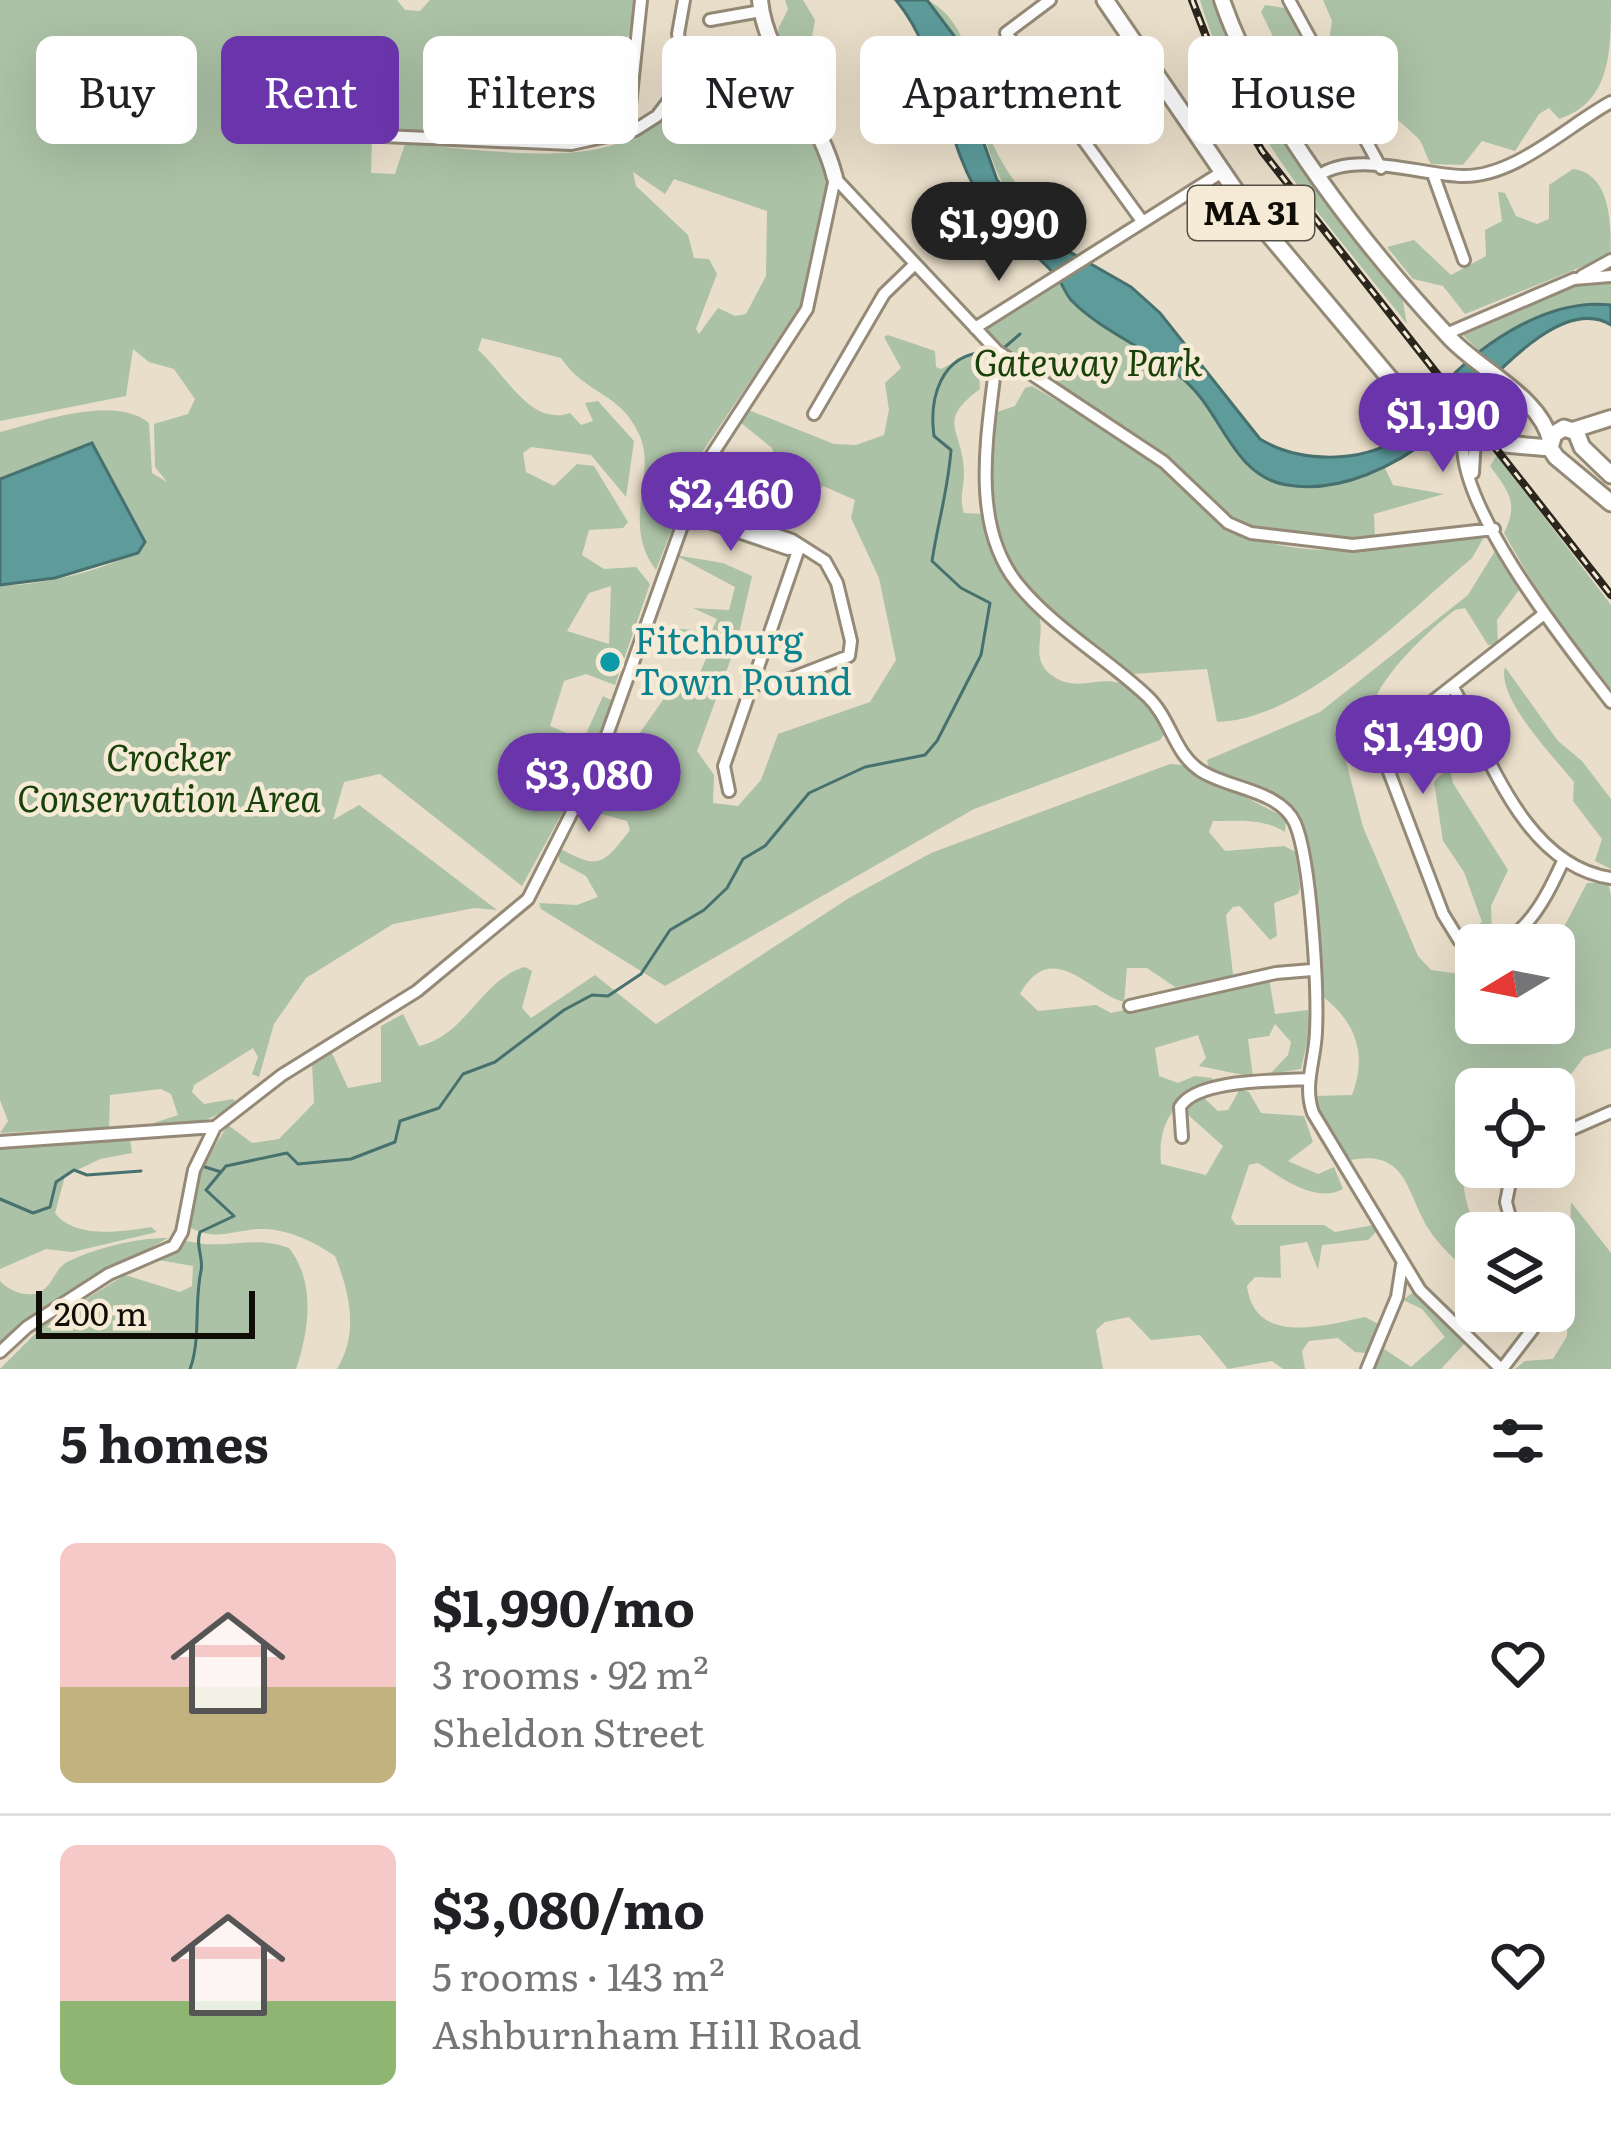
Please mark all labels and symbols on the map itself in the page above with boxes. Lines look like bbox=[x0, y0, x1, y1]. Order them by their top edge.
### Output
pin: $1,990 bbox=[901, 182, 1097, 284]
road number: MA 31 bbox=[1188, 186, 1314, 240]
park label: Gateway Park bbox=[974, 334, 1203, 387]
pin: $1,190 bbox=[1345, 373, 1541, 475]
pin: $2,460 bbox=[633, 452, 829, 554]
place label: Fitchburg Town Pound bbox=[634, 612, 852, 706]
marker: Fitchburg Town Pound bbox=[597, 649, 623, 675]
pin: $1,490 bbox=[1325, 695, 1521, 797]
park label: Crocker Conservation Area bbox=[17, 729, 321, 823]
pin: $3,080 bbox=[491, 733, 687, 835]
north arrow bbox=[1455, 924, 1575, 1044]
scale bar bbox=[36, 1285, 255, 1338]

